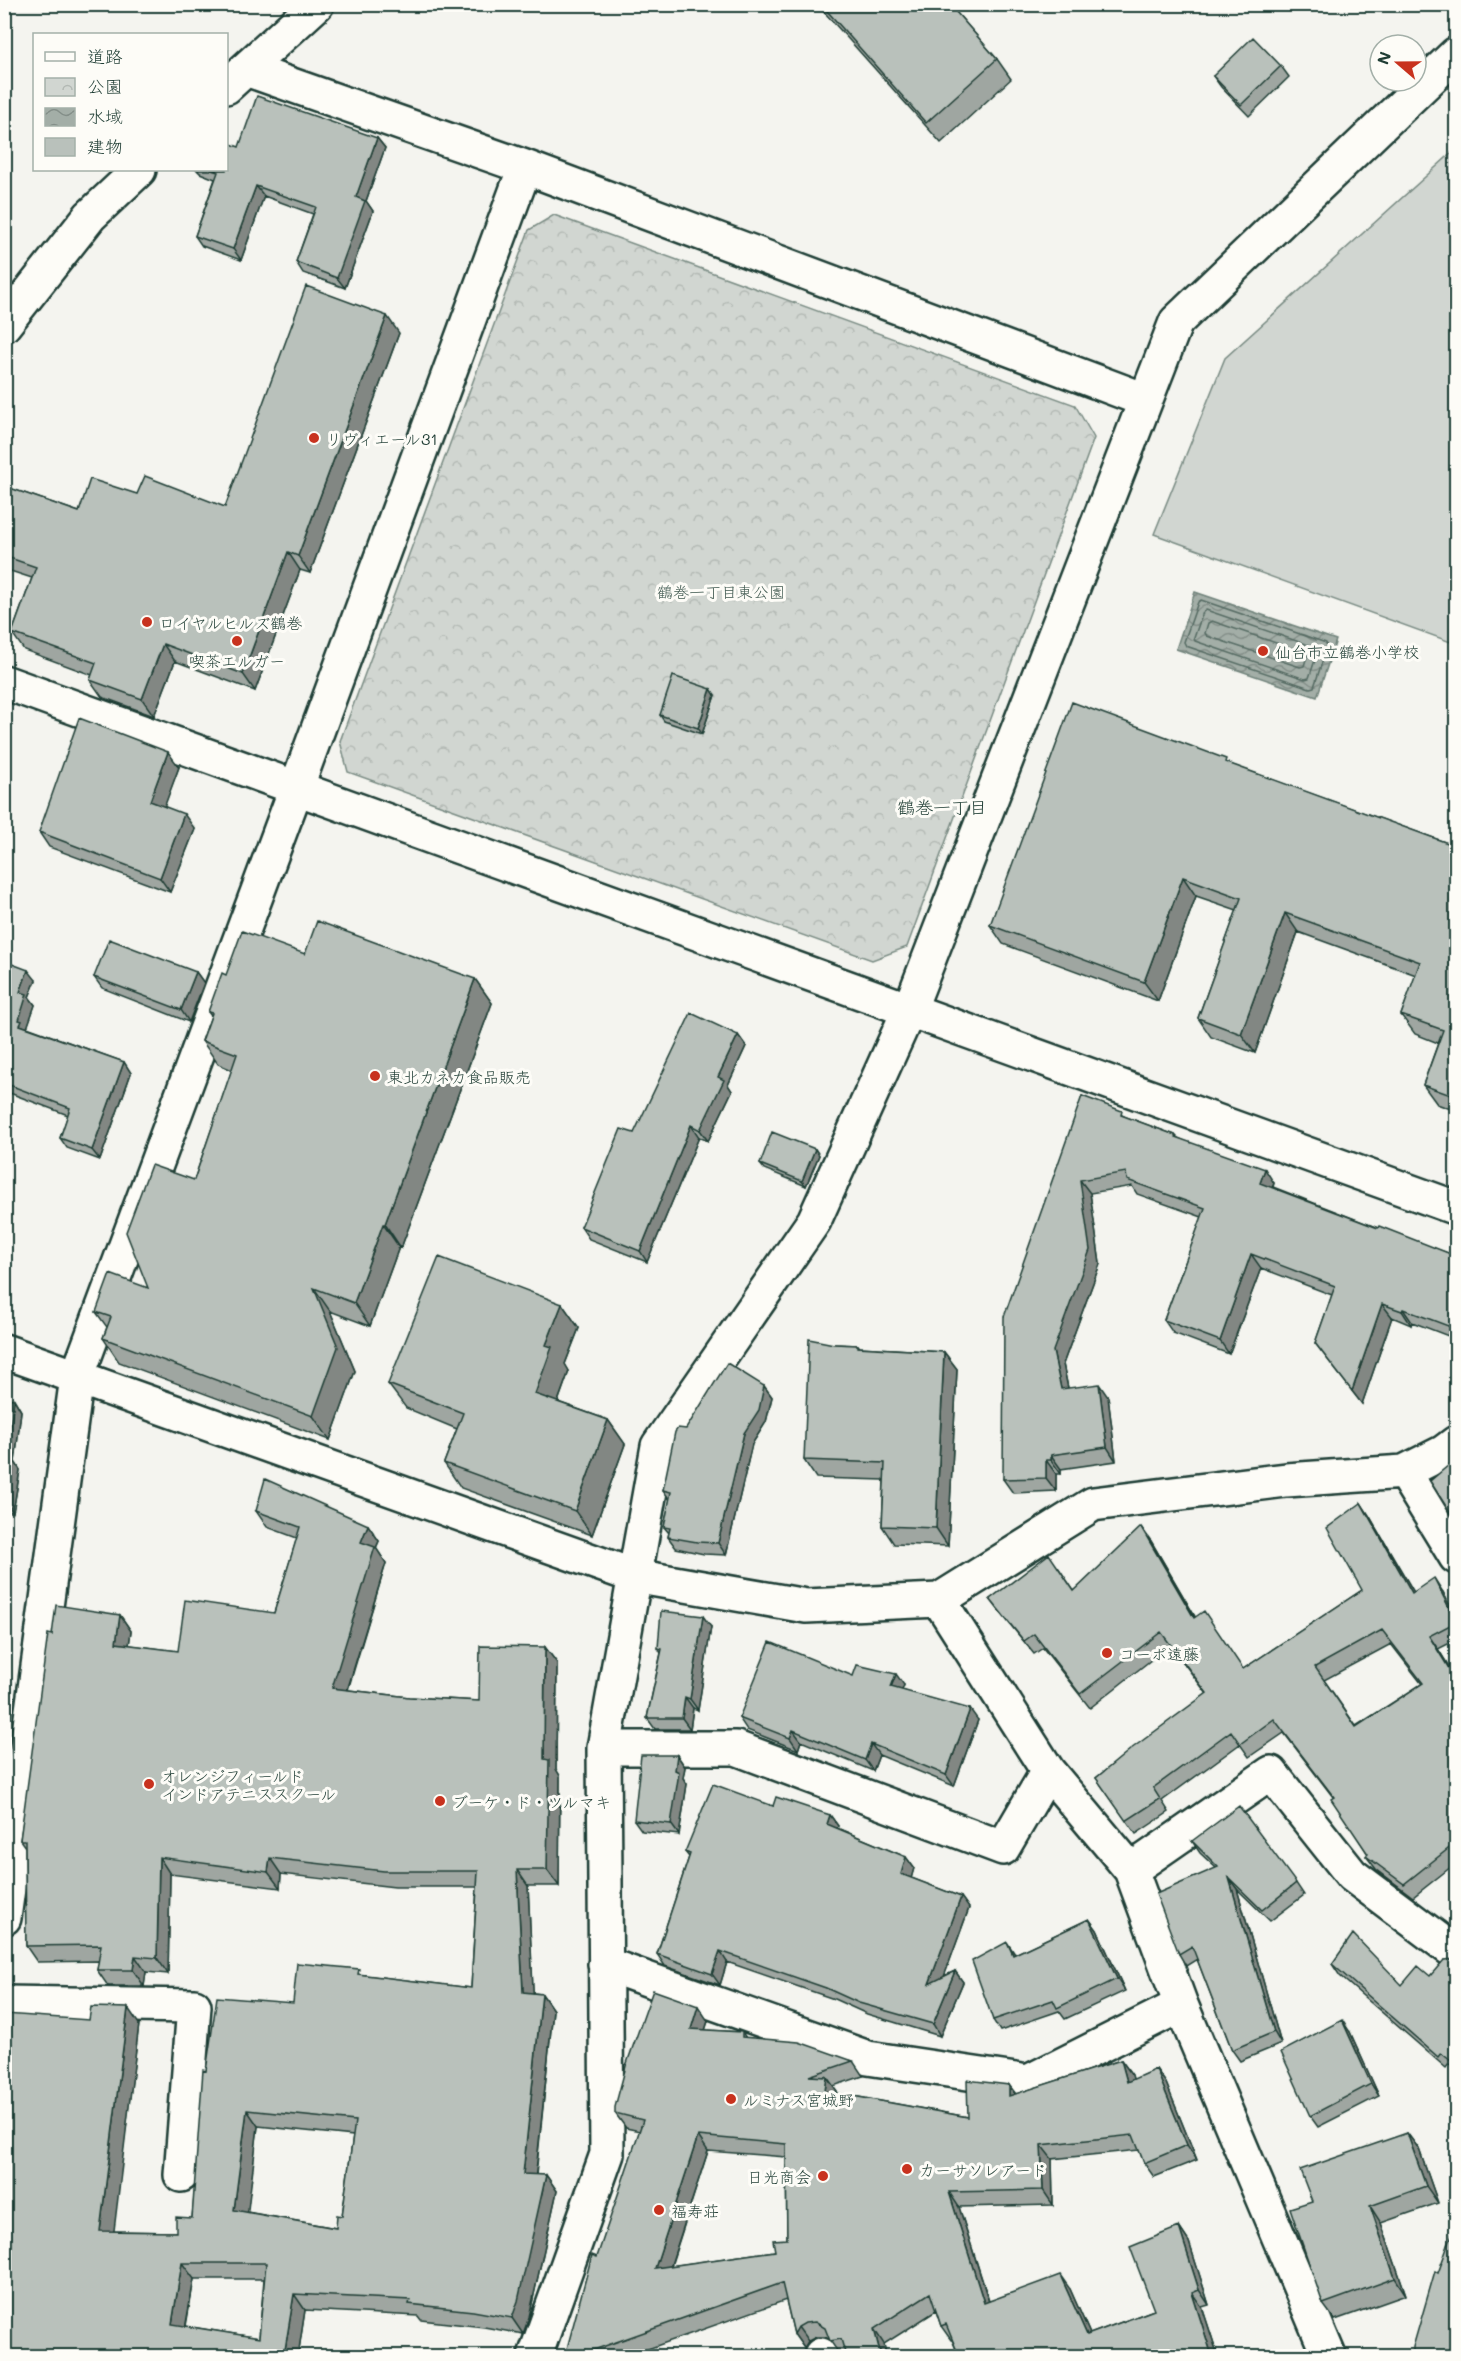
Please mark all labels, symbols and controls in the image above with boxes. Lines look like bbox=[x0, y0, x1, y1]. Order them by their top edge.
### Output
legend bbox=[33, 33, 228, 171]
north arrow bbox=[1368, 33, 1428, 93]
text: 道路 bbox=[87, 44, 123, 68]
text: N bbox=[1371, 48, 1395, 67]
text: 公園 bbox=[87, 74, 123, 98]
text: 水域 bbox=[87, 104, 123, 128]
text: 建物 bbox=[87, 134, 123, 158]
place label: リヴィエール31 bbox=[326, 428, 438, 449]
marker: リヴィエール31 bbox=[307, 431, 321, 445]
park label: 鶴巻一丁目東公園 bbox=[657, 581, 785, 602]
place label: ロイヤルヒルズ鶴巻 bbox=[159, 612, 302, 633]
marker: ロイヤルヒルズ鶴巻 bbox=[140, 615, 154, 629]
marker: 喫茶エルガー bbox=[230, 634, 244, 648]
place label: 仙台市立鶴巻小学校 bbox=[1275, 641, 1419, 662]
marker: 仙台市立鶴巻小学校 bbox=[1256, 644, 1270, 658]
place label: 喫茶エルガー bbox=[189, 650, 285, 671]
district label: 鶴巻一丁目 bbox=[897, 795, 987, 819]
place label: 東北カネカ食品販売 bbox=[387, 1066, 531, 1087]
marker: 東北カネカ食品販売 bbox=[368, 1069, 382, 1083]
place label: コーポ遠藤 bbox=[1119, 1643, 1199, 1664]
marker: コーポ遠藤 bbox=[1100, 1646, 1114, 1660]
place label: オレンジフィールド インドアテニススクール bbox=[161, 1765, 336, 1804]
marker: オレンジフィールド インドアテニススクール bbox=[142, 1777, 156, 1791]
place label: ブーケ・ド・ツルマキ bbox=[452, 1791, 611, 1812]
marker: ブーケ・ド・ツルマキ bbox=[433, 1794, 447, 1808]
place label: ルミナス宮城野 bbox=[743, 2089, 854, 2110]
marker: ルミナス宮城野 bbox=[724, 2092, 738, 2106]
place label: カーサソレアード bbox=[919, 2159, 1047, 2180]
marker: カーサソレアード bbox=[900, 2162, 914, 2176]
place label: 日光商会 bbox=[747, 2166, 811, 2187]
marker: 日光商会 bbox=[816, 2169, 830, 2183]
place label: 福寿荘 bbox=[671, 2200, 719, 2221]
marker: 福寿荘 bbox=[652, 2203, 666, 2217]

